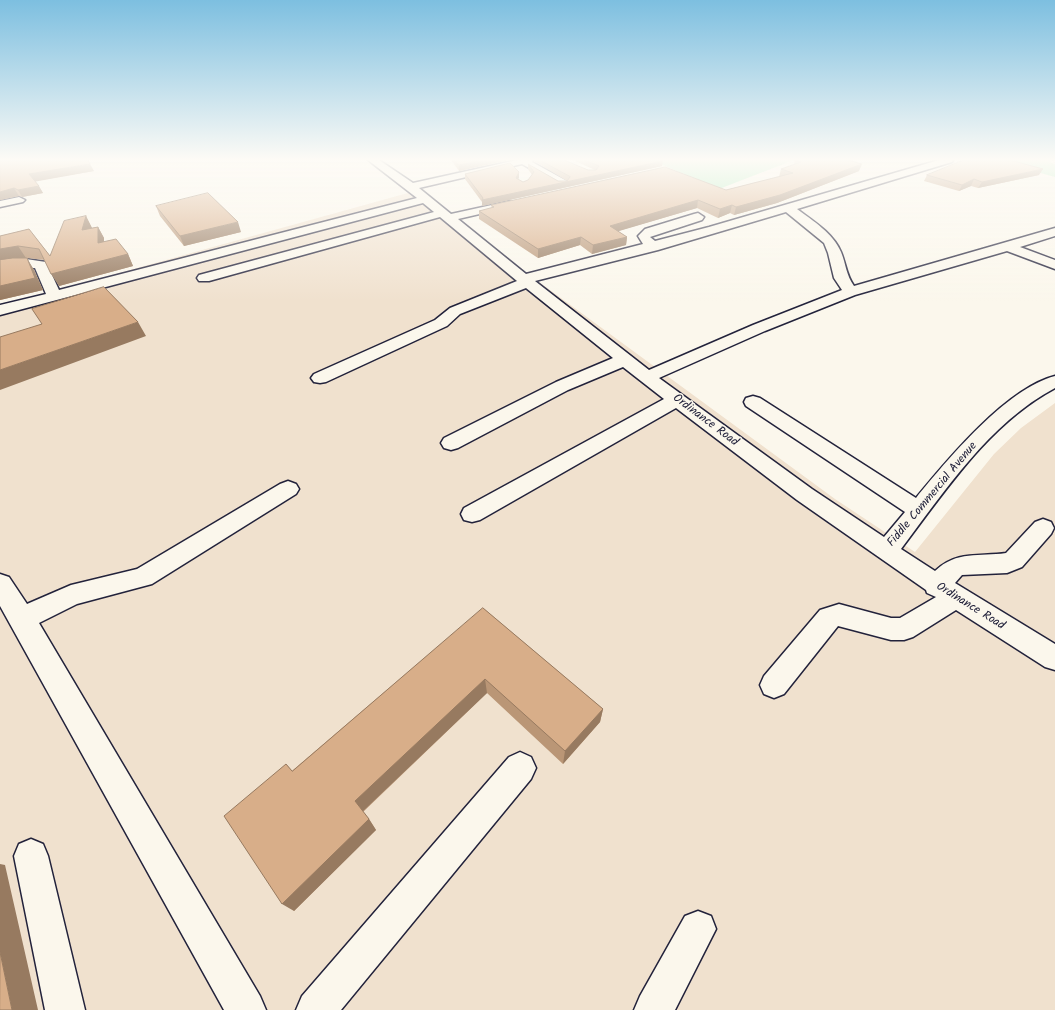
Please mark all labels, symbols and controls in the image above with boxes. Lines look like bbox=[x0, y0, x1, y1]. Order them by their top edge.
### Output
street label: Ordinance Road bbox=[669, 392, 741, 450]
street label: Fiddle Commercial Avenue bbox=[885, 440, 981, 550]
street label: Ordinance Road bbox=[933, 580, 1007, 634]

